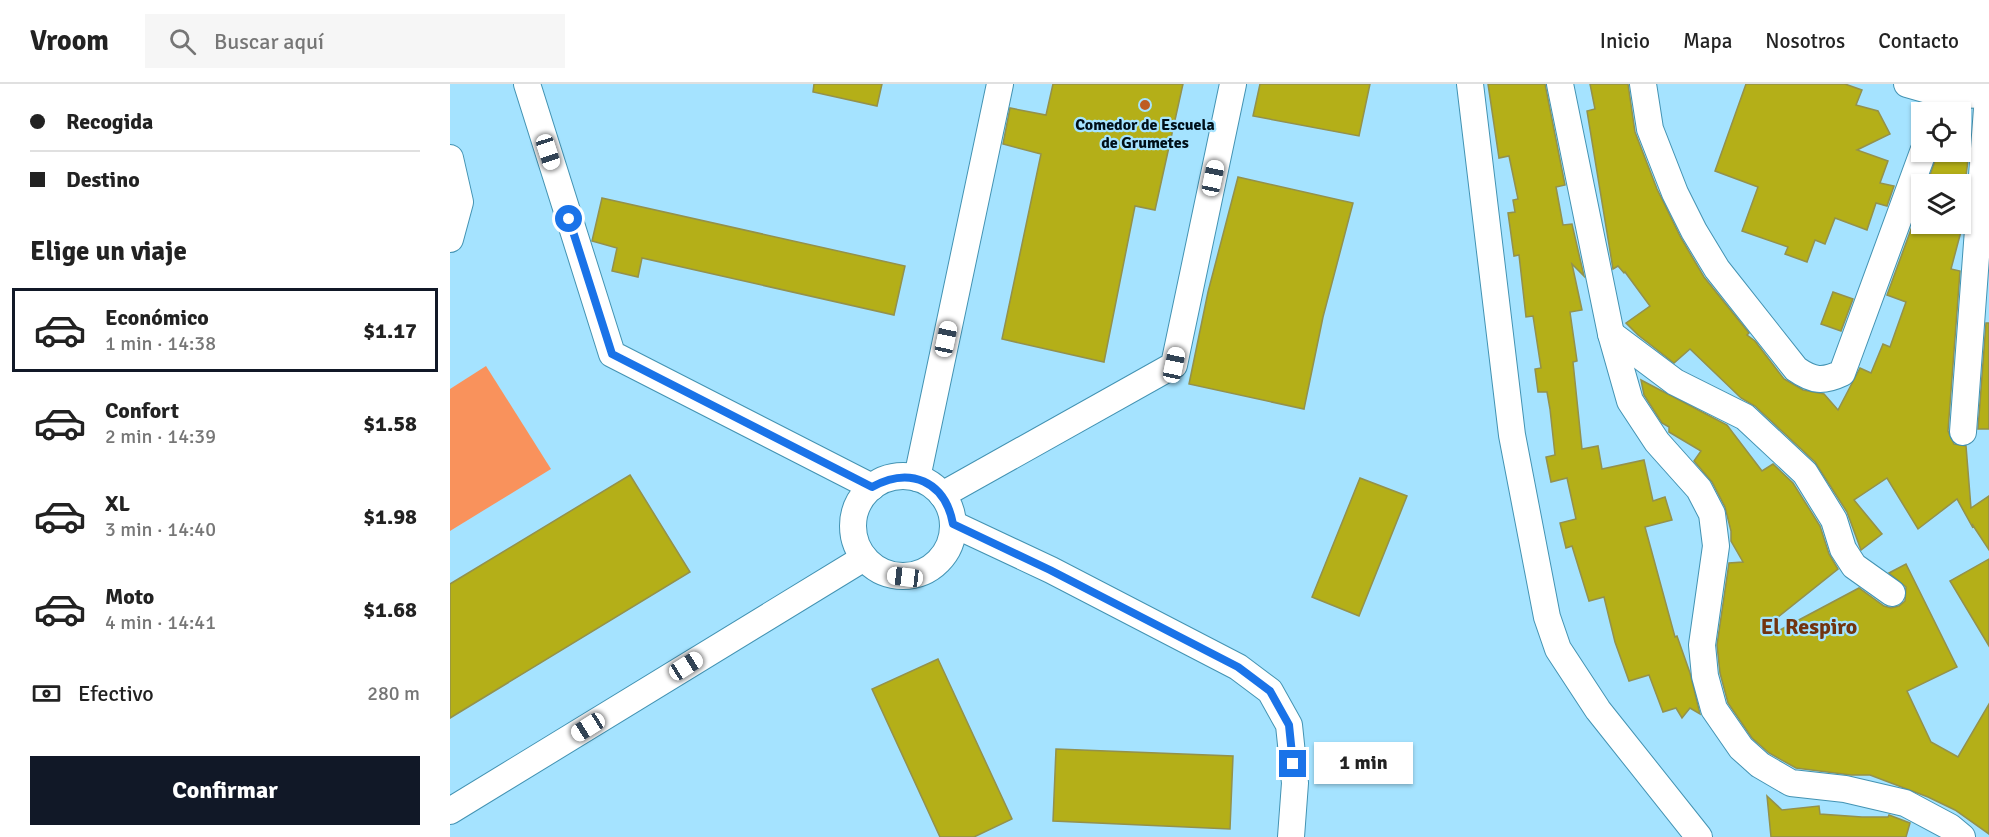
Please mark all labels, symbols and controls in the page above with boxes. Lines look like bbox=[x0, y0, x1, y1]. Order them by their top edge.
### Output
search box bbox=[145, 14, 565, 68]
text: Vroom bbox=[30, 24, 109, 58]
icon: search bbox=[166, 25, 199, 58]
text: Buscar aquí bbox=[214, 28, 324, 55]
text: Inicio bbox=[1600, 28, 1650, 54]
text: Mapa bbox=[1683, 28, 1732, 54]
text: Nosotros bbox=[1765, 28, 1845, 54]
text: Contacto bbox=[1878, 28, 1959, 54]
marker: Comedor de Escuela de Grumetes bbox=[1138, 98, 1152, 112]
map controls bbox=[1911, 102, 1971, 234]
button: locate bbox=[1911, 102, 1971, 162]
text: Recogida bbox=[66, 108, 153, 135]
place label: Comedor de Escuela de Grumetes bbox=[1075, 115, 1215, 153]
car bbox=[534, 132, 562, 172]
car bbox=[1200, 159, 1226, 197]
text: Destino bbox=[66, 166, 140, 193]
button: layers bbox=[1911, 174, 1971, 234]
route start bbox=[555, 205, 582, 232]
text: Elige un viaje bbox=[30, 235, 187, 268]
icon: car bbox=[33, 303, 87, 357]
text: Económico bbox=[105, 304, 209, 331]
text: $1.17 bbox=[363, 317, 417, 344]
car bbox=[933, 320, 959, 358]
text: 1 min · 14:38 bbox=[105, 331, 216, 356]
car bbox=[1161, 346, 1187, 384]
icon: car bbox=[33, 396, 87, 450]
text: Confort bbox=[105, 397, 179, 424]
text: $1.58 bbox=[363, 410, 417, 437]
text: 2 min · 14:39 bbox=[105, 424, 216, 449]
icon: car bbox=[33, 489, 87, 543]
text: XL bbox=[105, 490, 130, 517]
text: $1.98 bbox=[363, 503, 417, 530]
text: 3 min · 14:40 bbox=[105, 517, 216, 542]
car bbox=[886, 566, 924, 588]
icon: car bbox=[33, 582, 87, 636]
text: Moto bbox=[105, 583, 154, 610]
text: $1.68 bbox=[363, 596, 417, 623]
text: 4 min · 14:41 bbox=[105, 610, 216, 635]
district label: El Respiro bbox=[1761, 613, 1857, 640]
car bbox=[666, 649, 706, 683]
icon: cash bbox=[30, 677, 63, 710]
text: Efectivo bbox=[78, 680, 154, 707]
text: 280 m bbox=[367, 681, 420, 706]
car bbox=[568, 710, 608, 744]
callout: 1 min bbox=[1314, 743, 1413, 785]
route end bbox=[1279, 750, 1306, 777]
text: 1 min bbox=[1339, 750, 1388, 775]
button: Confirmar bbox=[30, 756, 420, 825]

